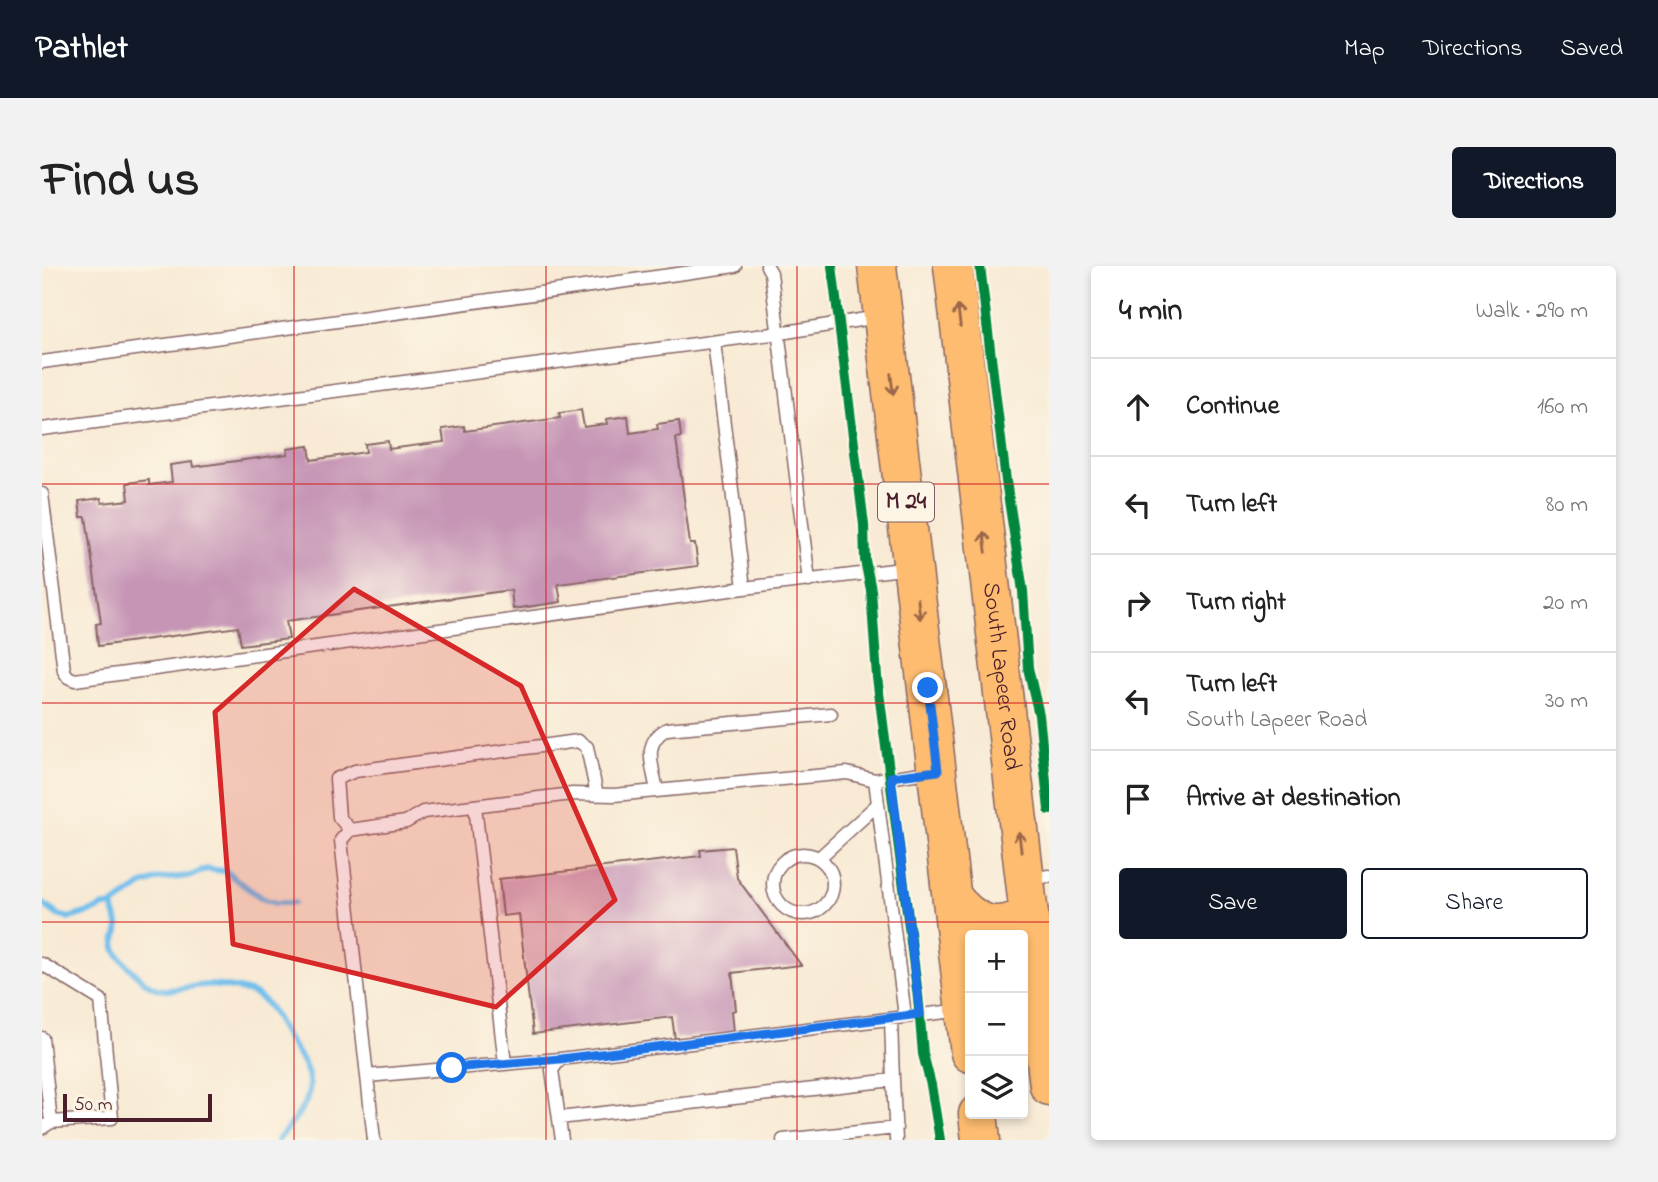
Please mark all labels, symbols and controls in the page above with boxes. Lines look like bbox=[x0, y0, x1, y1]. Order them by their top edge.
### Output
text: Pathlet bbox=[35, 25, 128, 73]
text: Map bbox=[1344, 32, 1385, 67]
text: Directions bbox=[1423, 32, 1522, 67]
text: Saved bbox=[1560, 32, 1623, 67]
text: Find us bbox=[42, 146, 199, 218]
button: Directions bbox=[1452, 147, 1616, 218]
text: 4 min bbox=[1119, 290, 1182, 334]
text: Walk · 290 m bbox=[1476, 295, 1588, 328]
one-way arrow bbox=[953, 306, 966, 328]
one-way arrow bbox=[885, 372, 898, 394]
icon: ahead bbox=[1119, 388, 1157, 426]
text: Continue bbox=[1186, 388, 1279, 426]
text: 160 m bbox=[1537, 391, 1588, 424]
road number: M 24 bbox=[878, 482, 934, 522]
icon: left bbox=[1119, 486, 1157, 524]
text: Turn left bbox=[1186, 486, 1277, 524]
text: 80 m bbox=[1546, 489, 1588, 522]
one-way arrow bbox=[979, 532, 992, 554]
street label: South Lapeer Road bbox=[973, 580, 1029, 773]
icon: right bbox=[1119, 584, 1157, 622]
text: Turn right bbox=[1186, 584, 1286, 622]
text: 20 m bbox=[1543, 587, 1588, 620]
one-way arrow bbox=[912, 598, 925, 620]
text: Turn left bbox=[1186, 666, 1277, 704]
route end bbox=[912, 672, 943, 703]
icon: left bbox=[1119, 682, 1157, 720]
text: 30 m bbox=[1545, 685, 1588, 718]
text: South Lapeer Road bbox=[1186, 704, 1367, 737]
icon: arrive bbox=[1119, 780, 1157, 818]
text: Arrive at destination bbox=[1186, 780, 1401, 818]
one-way arrow bbox=[1013, 831, 1026, 853]
button: Save bbox=[1119, 868, 1347, 939]
button: Share bbox=[1361, 868, 1588, 939]
map controls bbox=[965, 930, 1028, 1119]
button: + bbox=[965, 930, 1028, 993]
button: − bbox=[965, 993, 1028, 1056]
route start bbox=[436, 1052, 467, 1083]
button: layers bbox=[965, 1056, 1028, 1119]
scale bar bbox=[63, 1091, 212, 1123]
text: 50 m bbox=[74, 1092, 113, 1119]

